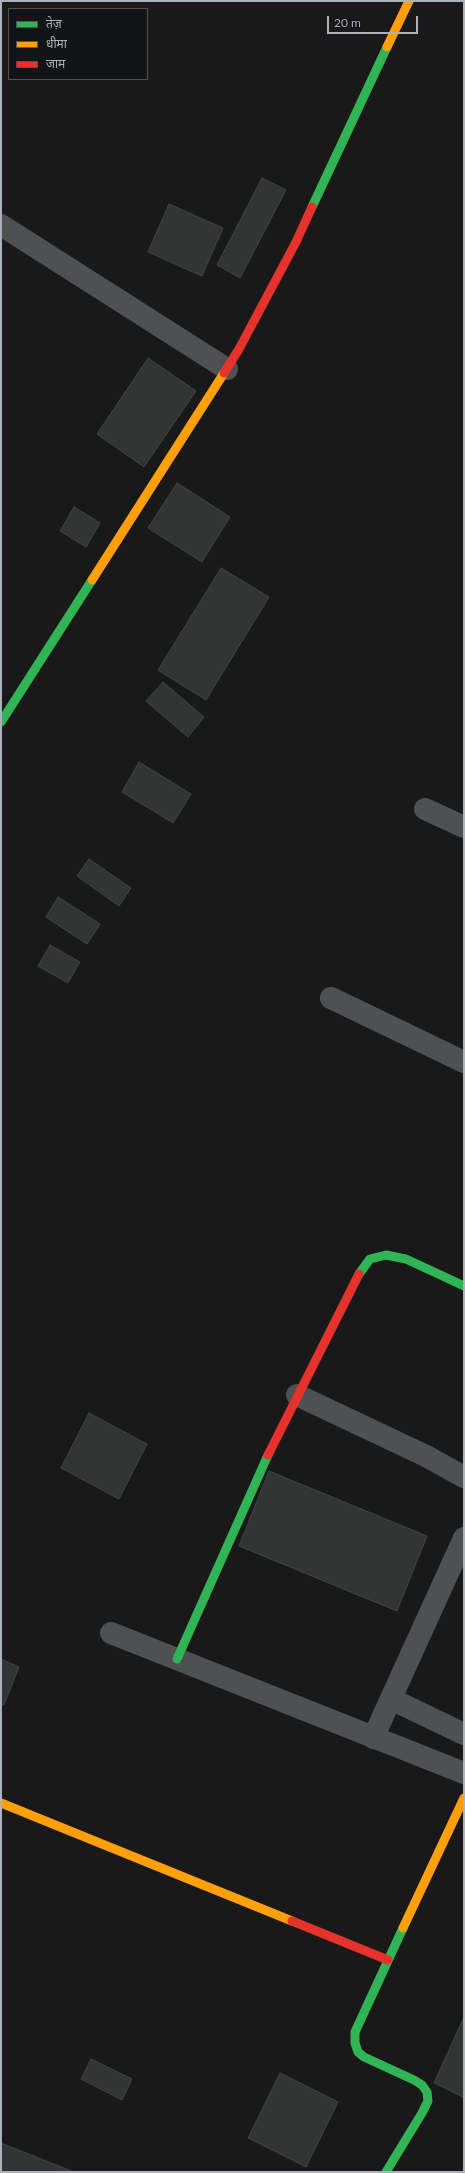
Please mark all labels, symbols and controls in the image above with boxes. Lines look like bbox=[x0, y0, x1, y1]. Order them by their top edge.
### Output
legend bbox=[8, 8, 148, 80]
scale bar bbox=[329, 8, 420, 34]
text: 20 m bbox=[334, 15, 361, 30]
text: तेज़ bbox=[46, 16, 62, 31]
text: धीमा bbox=[46, 36, 67, 51]
text: जाम bbox=[46, 56, 65, 71]

